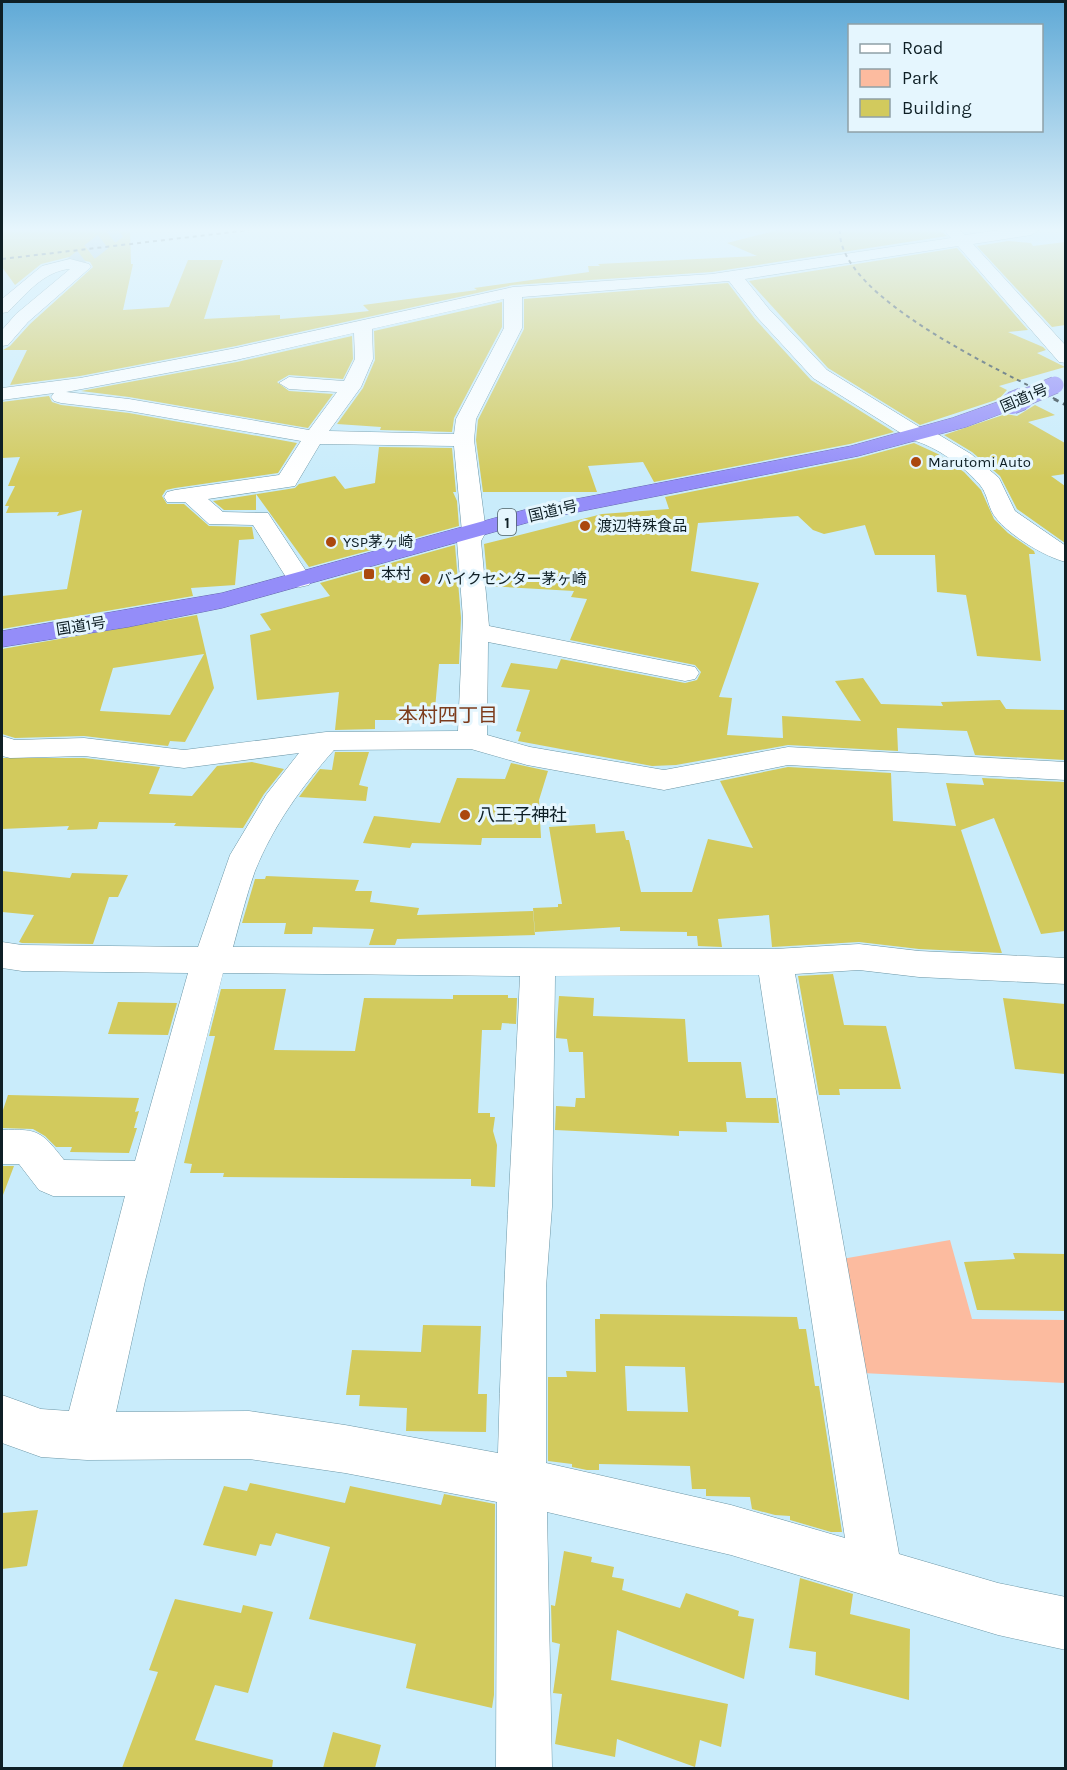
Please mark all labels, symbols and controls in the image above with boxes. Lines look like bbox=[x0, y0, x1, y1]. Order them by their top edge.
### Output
legend bbox=[848, 24, 1043, 132]
text: Road bbox=[902, 37, 943, 59]
text: Park bbox=[902, 67, 939, 89]
text: Building bbox=[902, 97, 972, 119]
street label: 国道1号 bbox=[997, 380, 1051, 416]
place label: Marutomi Auto bbox=[928, 453, 1031, 471]
marker: Marutomi Auto bbox=[909, 455, 923, 469]
street label: 国道1号 bbox=[527, 497, 579, 525]
road number: 1 bbox=[498, 509, 516, 535]
place label: 渡辺特殊食品 bbox=[597, 517, 687, 535]
marker: 渡辺特殊食品 bbox=[578, 519, 592, 533]
place label: YSP茅ヶ崎 bbox=[343, 533, 413, 551]
marker: YSP茅ヶ崎 bbox=[324, 535, 338, 549]
place label: 本村 bbox=[381, 565, 411, 583]
marker: 本村 bbox=[362, 567, 376, 581]
place label: バイクセンター茅ヶ崎 bbox=[437, 570, 587, 588]
marker: バイクセンター茅ヶ崎 bbox=[418, 572, 432, 586]
street label: 国道1号 bbox=[55, 613, 107, 639]
district label: 本村四丁目 bbox=[398, 704, 498, 727]
place label: 八王子神社 bbox=[477, 804, 567, 826]
marker: 八王子神社 bbox=[458, 808, 472, 822]

